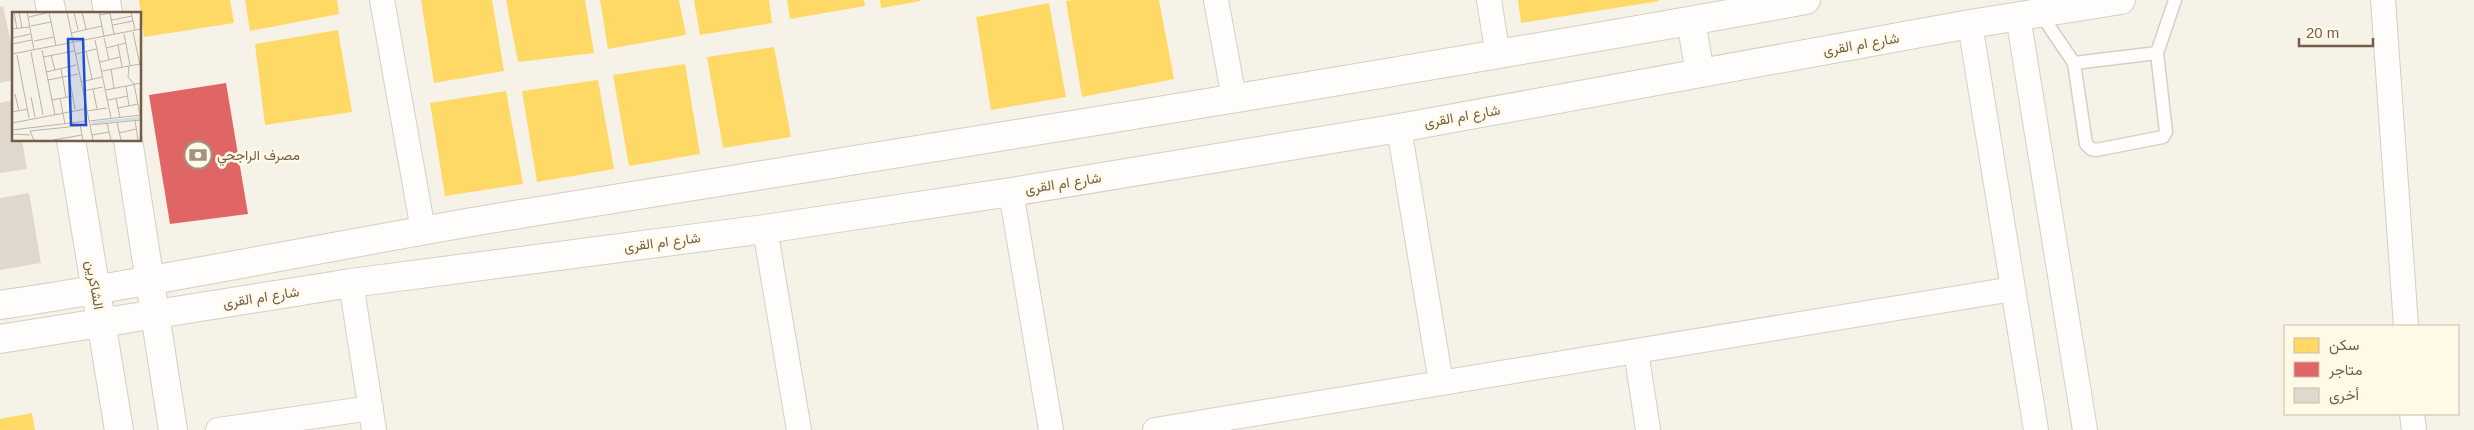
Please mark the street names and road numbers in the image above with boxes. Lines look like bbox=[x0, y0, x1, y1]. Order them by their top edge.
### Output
street label: شارع ام القرى bbox=[1822, 29, 1901, 62]
street label: شارع ام القرى bbox=[1423, 101, 1502, 134]
street label: شارع ام القرى bbox=[1024, 169, 1103, 200]
street label: شارع ام القرى bbox=[623, 229, 702, 258]
street label: الشاكرين bbox=[82, 259, 107, 311]
street label: شارع ام القرى bbox=[222, 283, 301, 314]

